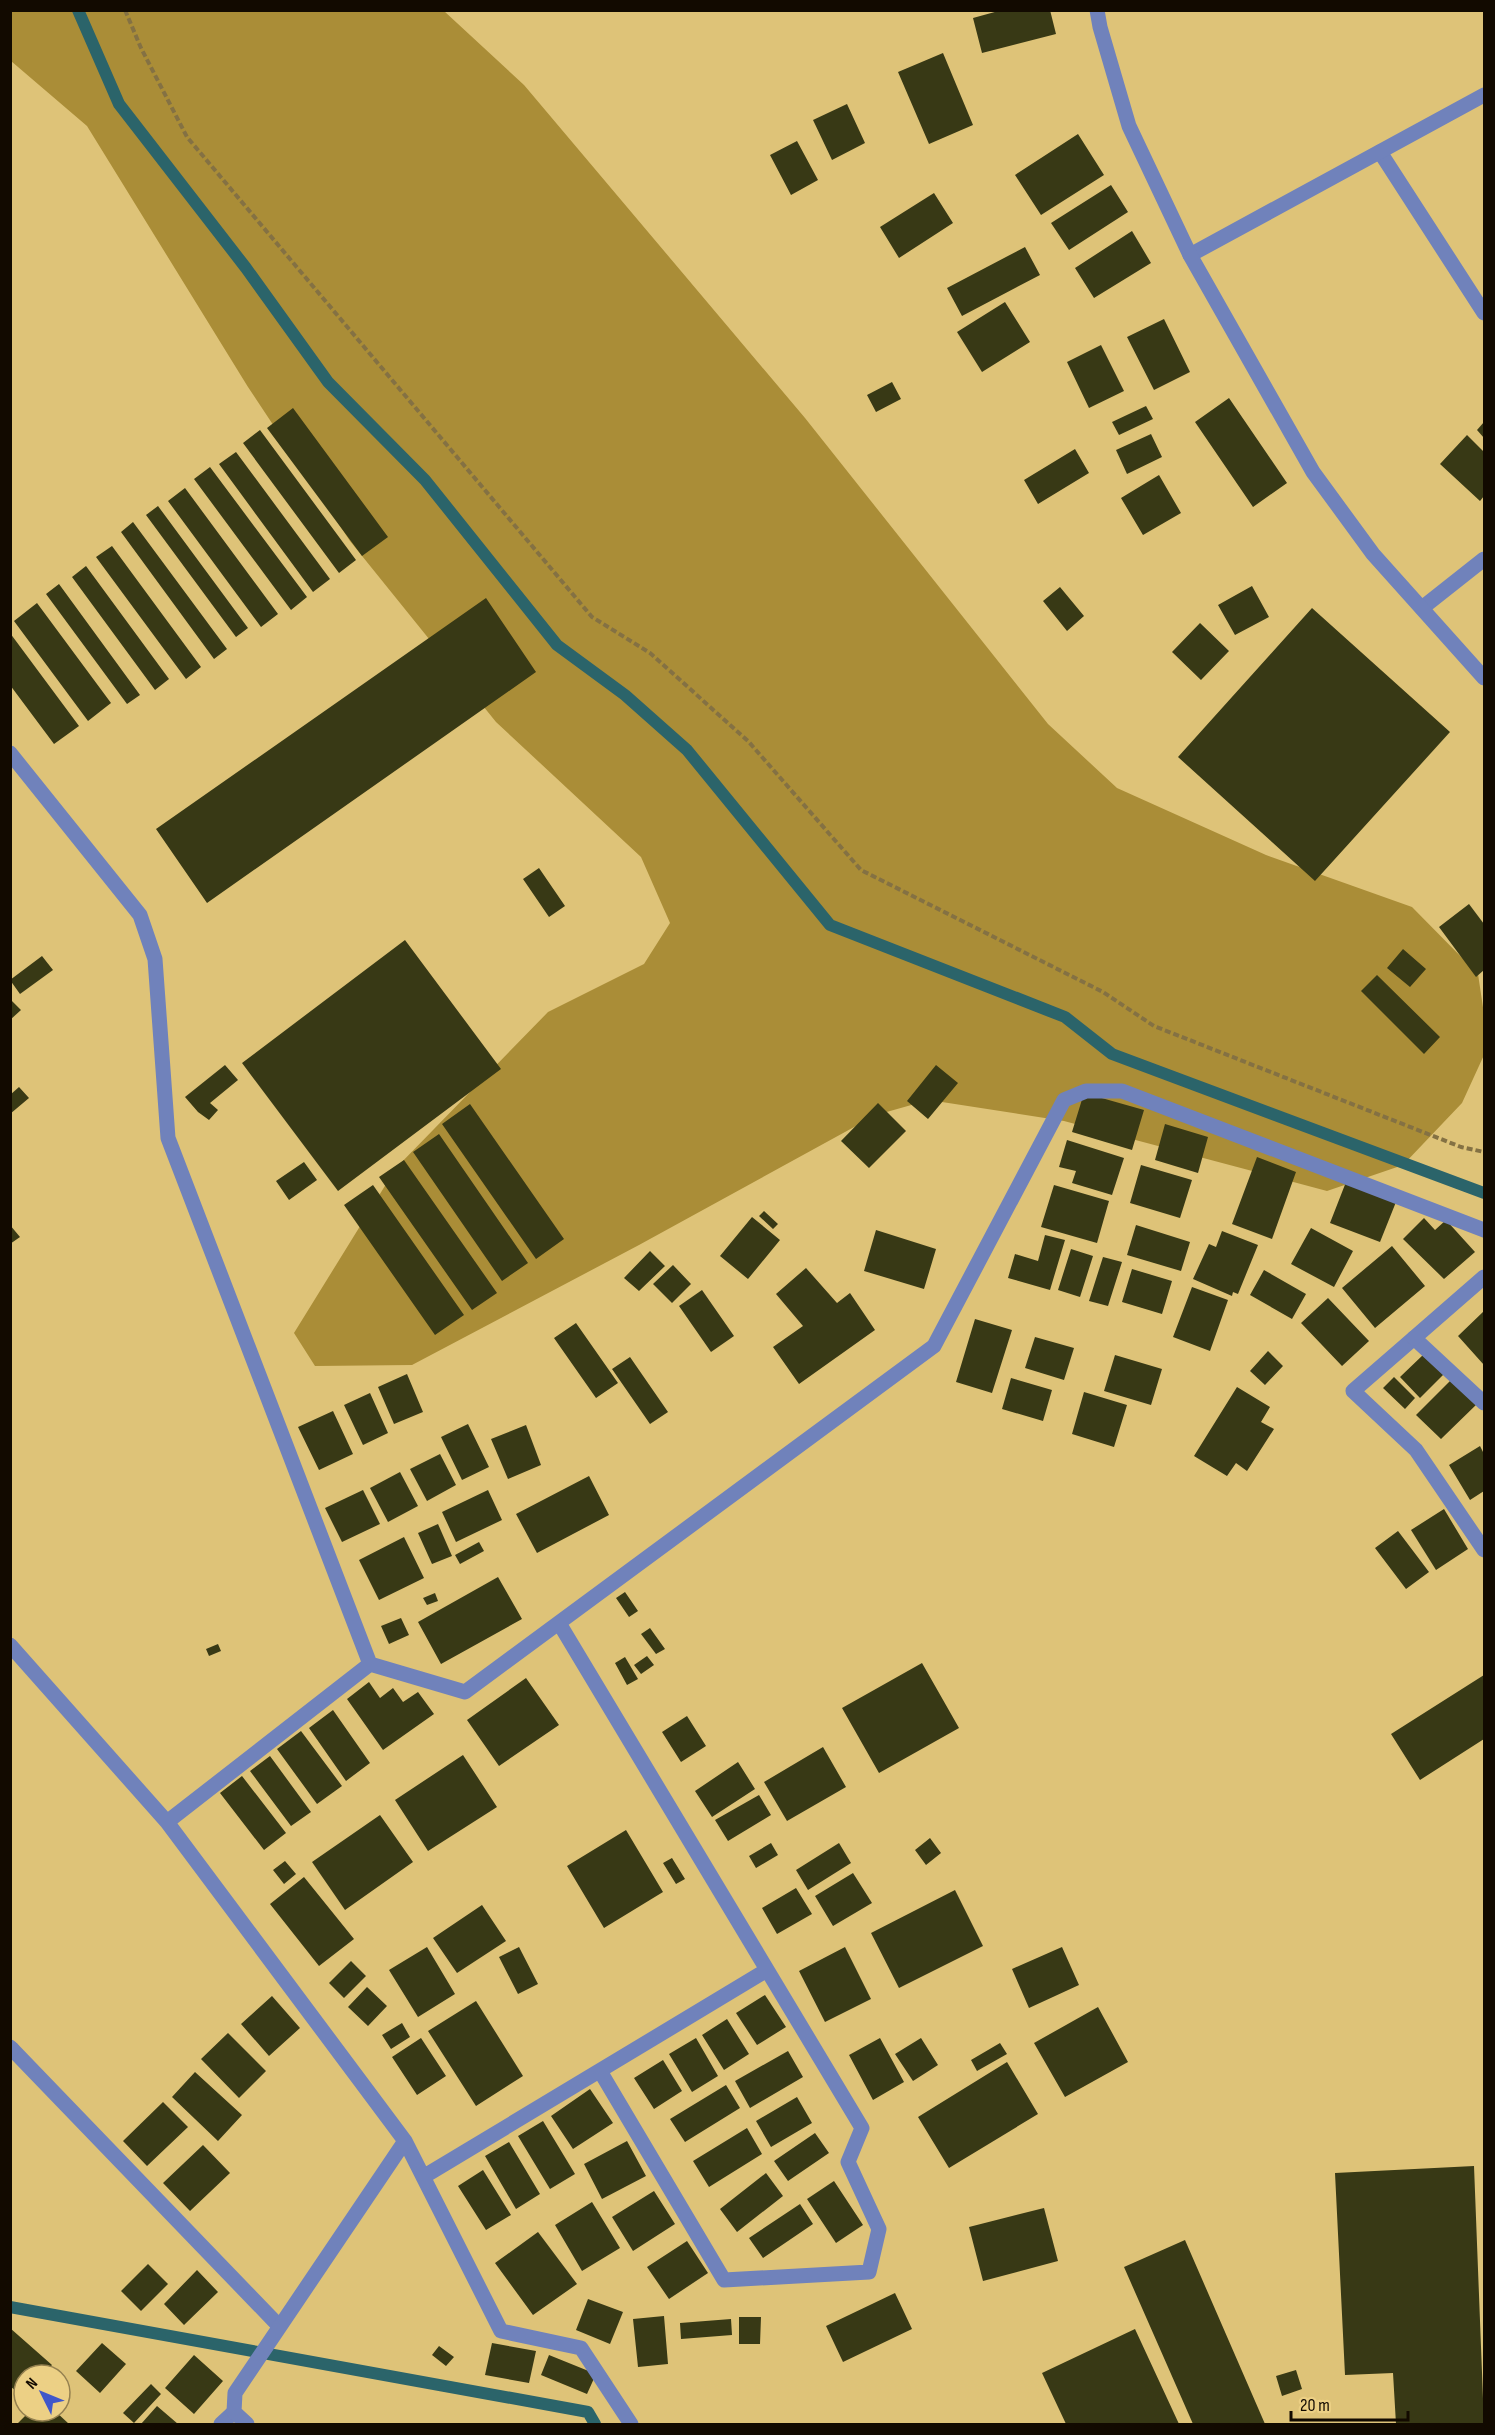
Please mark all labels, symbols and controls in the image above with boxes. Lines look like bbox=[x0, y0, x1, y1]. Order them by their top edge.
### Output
north arrow bbox=[12, 2363, 72, 2423]
text: N bbox=[22, 2374, 42, 2393]
scale bar bbox=[1291, 2384, 1408, 2422]
text: 20 m bbox=[1300, 2395, 1330, 2416]

